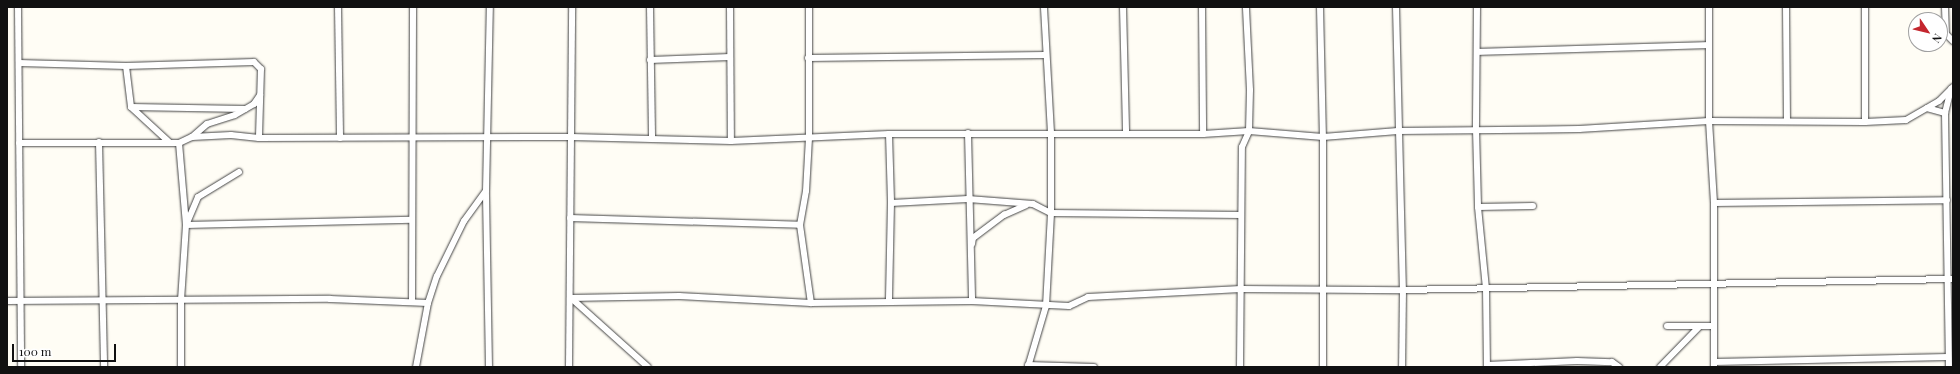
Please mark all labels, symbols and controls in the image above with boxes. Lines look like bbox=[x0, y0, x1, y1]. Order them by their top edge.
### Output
north arrow bbox=[1908, 12, 1948, 52]
text: N bbox=[1929, 31, 1946, 46]
scale bar bbox=[14, 336, 118, 362]
text: 100 m bbox=[19, 343, 51, 359]

